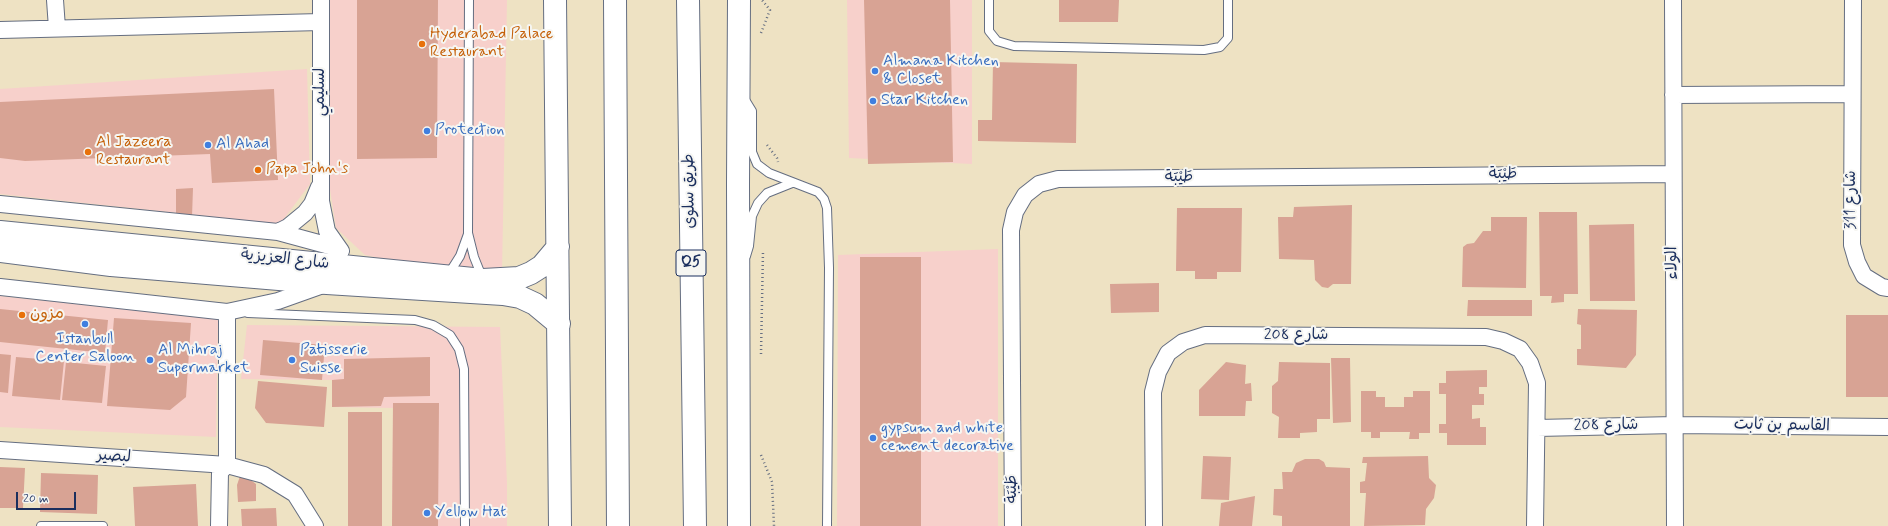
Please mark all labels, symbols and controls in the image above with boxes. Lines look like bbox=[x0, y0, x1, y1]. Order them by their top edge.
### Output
place label: Hyderabad Palace Restaurant bbox=[430, 25, 553, 63]
marker: Hyderabad Palace Restaurant bbox=[417, 39, 427, 49]
place label: Almana Kitchen & Closet bbox=[883, 52, 999, 90]
marker: Almana Kitchen & Closet bbox=[870, 66, 880, 76]
street label: لسليمي bbox=[311, 68, 331, 116]
place label: Star Kitchen bbox=[881, 91, 968, 111]
marker: Star Kitchen bbox=[868, 96, 878, 106]
place label: Protection bbox=[435, 121, 504, 141]
marker: Protection bbox=[422, 126, 432, 136]
place label: Al Jazeera Restaurant bbox=[96, 133, 171, 171]
place label: Al Ahad bbox=[216, 135, 269, 155]
marker: Al Ahad bbox=[203, 140, 213, 150]
marker: Al Jazeera Restaurant bbox=[83, 147, 93, 157]
street label: طريق سلوى bbox=[680, 153, 700, 229]
place label: Papa John's bbox=[266, 160, 348, 180]
marker: Papa John's bbox=[253, 165, 263, 175]
street label: طَيْبَة bbox=[1489, 165, 1517, 185]
street label: طَيْبَة bbox=[1165, 168, 1193, 188]
street label: شارع 311 bbox=[1842, 170, 1862, 230]
street label: شارع العزيزية bbox=[240, 246, 330, 274]
street label: الولاء bbox=[1663, 246, 1683, 280]
road number: Q5 bbox=[676, 250, 706, 276]
place label: مزون bbox=[30, 305, 64, 325]
marker: مزون bbox=[17, 310, 27, 320]
marker: Istanbull Center Saloon bbox=[80, 319, 90, 329]
street label: شارع 208 bbox=[1264, 326, 1328, 346]
place label: Istanbull Center Saloon bbox=[35, 330, 135, 368]
place label: Al Mihraj Supermarket bbox=[158, 341, 249, 379]
place label: Patisserie Suisse bbox=[300, 341, 368, 379]
marker: Al Mihraj Supermarket bbox=[145, 355, 155, 365]
marker: Patisserie Suisse bbox=[287, 355, 297, 365]
street label: شارع 208 bbox=[1574, 416, 1638, 436]
street label: القاسم بن ثابت bbox=[1734, 416, 1830, 436]
place label: gypsum and white cement decorative bbox=[881, 419, 1014, 457]
marker: gypsum and white cement decorative bbox=[868, 433, 878, 443]
street label: لبصير bbox=[96, 446, 132, 468]
street label: طَيْبَة bbox=[1003, 475, 1023, 503]
scale bar bbox=[18, 484, 78, 510]
text: 20 m bbox=[23, 491, 49, 507]
place label: Yellow Hat bbox=[435, 503, 506, 523]
marker: Yellow Hat bbox=[422, 508, 432, 518]

